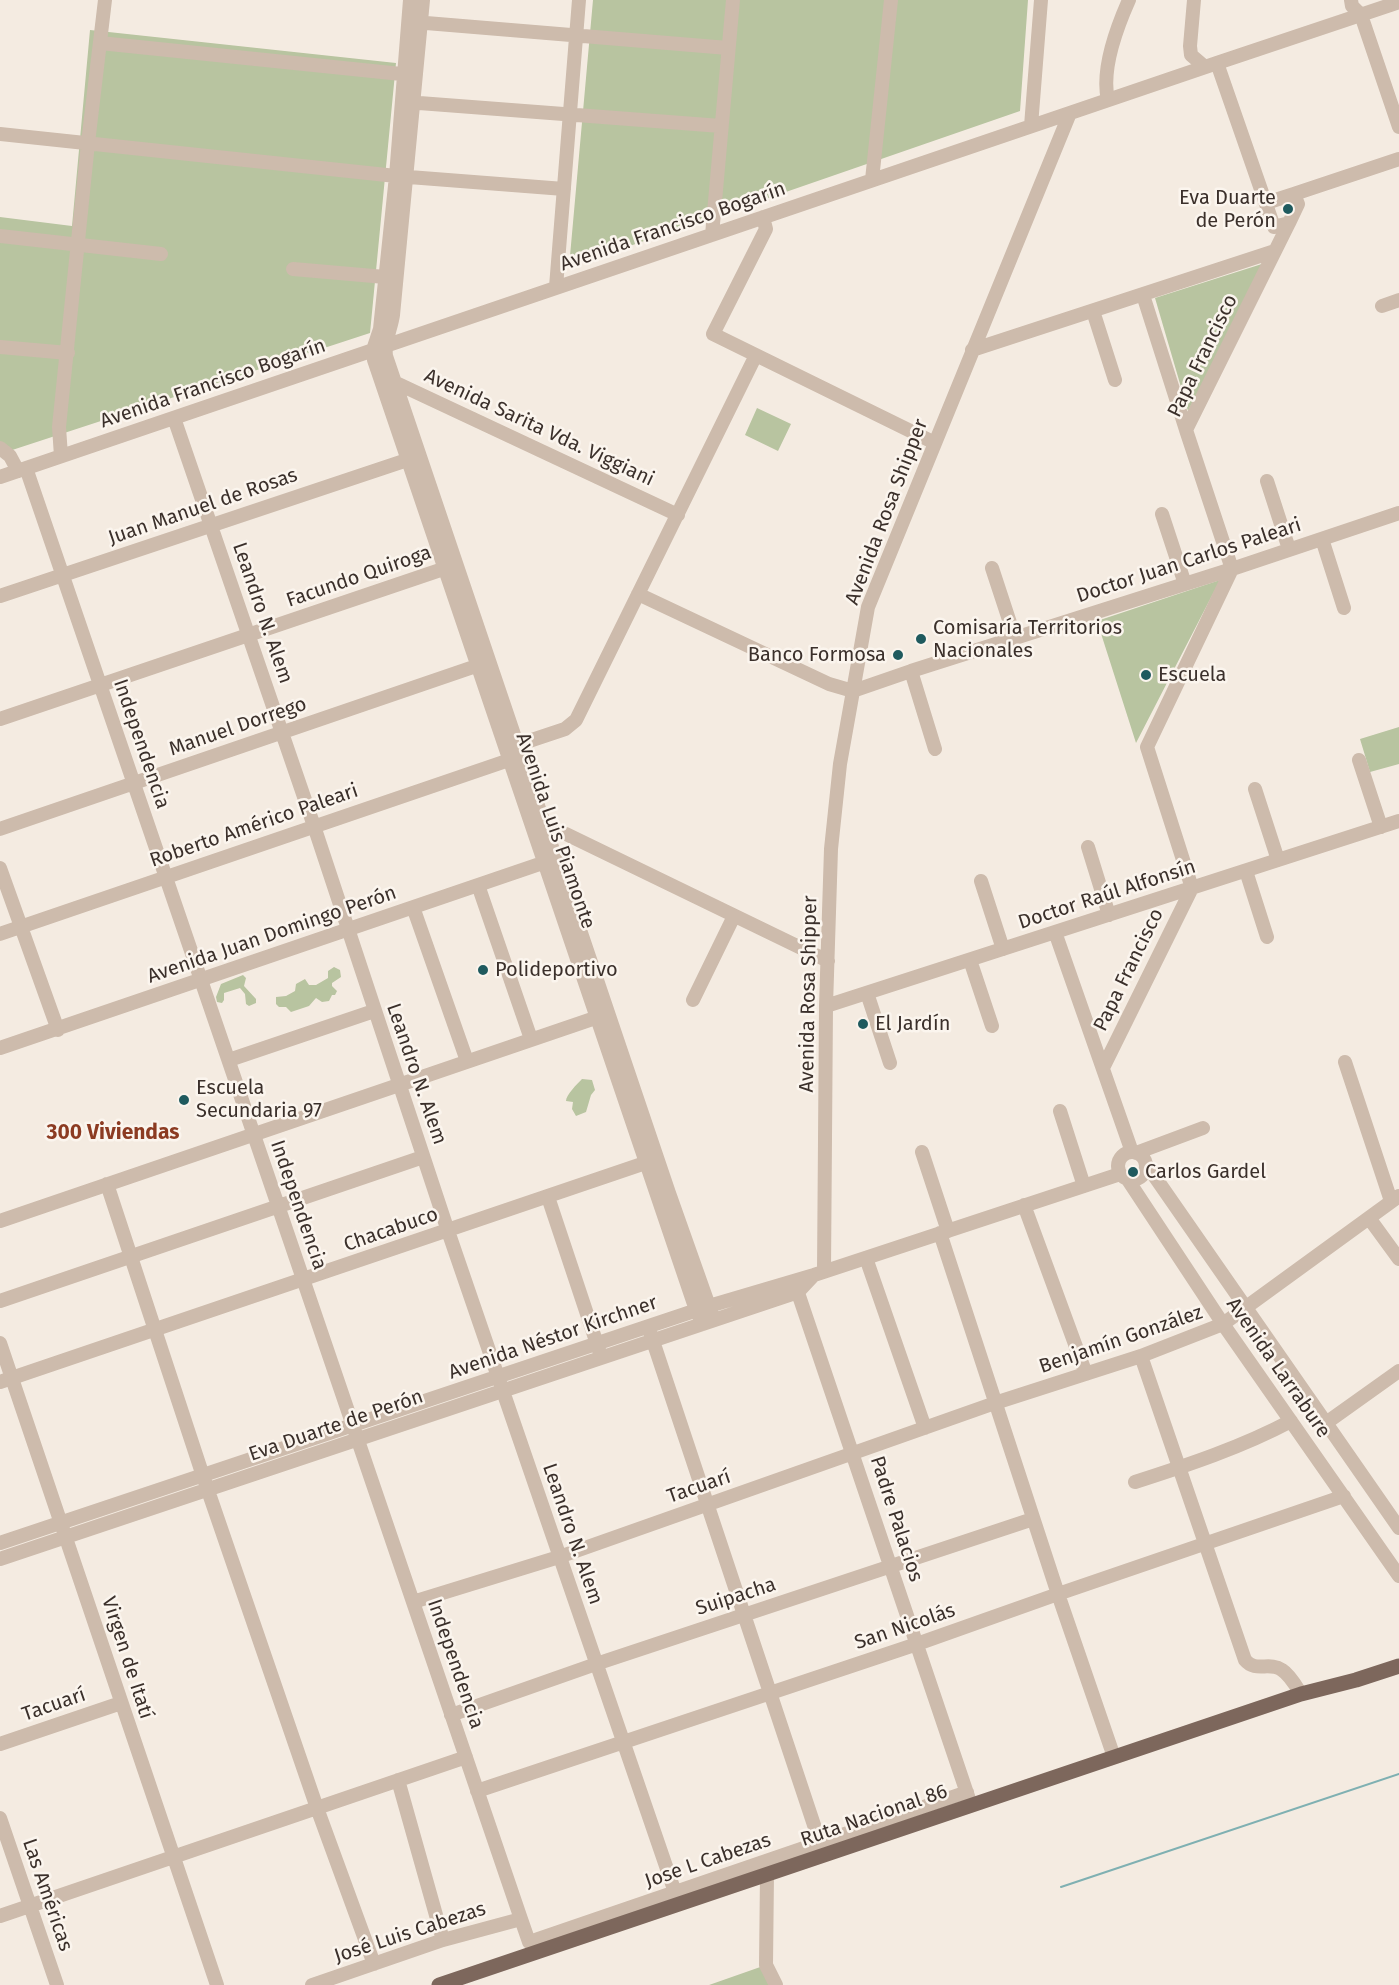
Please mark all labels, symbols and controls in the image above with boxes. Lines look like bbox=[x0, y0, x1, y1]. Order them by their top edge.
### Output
street label: Avenida Francisco Bogarín bbox=[557, 177, 789, 277]
place label: Eva Duarte de Perón bbox=[1179, 186, 1276, 233]
marker: Eva Duarte de Perón bbox=[1281, 202, 1295, 216]
street label: Papa Francisco bbox=[1163, 291, 1243, 421]
street label: Avenida Francisco Bogarín bbox=[97, 334, 329, 434]
street label: Avenida Sarita Vda. Viggiani bbox=[420, 364, 658, 492]
street label: Avenida Rosa Shipper bbox=[840, 416, 934, 608]
street label: Juan Manuel de Rosas bbox=[105, 463, 301, 551]
street label: Doctor Juan Carlos Paleari bbox=[1074, 513, 1304, 609]
street label: Leandro N. Alem bbox=[227, 539, 297, 687]
street label: Facundo Quiroga bbox=[283, 541, 435, 613]
place label: Comisaría Territorios Nacionales bbox=[933, 616, 1122, 663]
marker: Comisaría Territorios Nacionales bbox=[914, 632, 928, 646]
place label: Banco Formosa bbox=[748, 643, 886, 667]
marker: Banco Formosa bbox=[891, 648, 905, 662]
place label: Escuela bbox=[1158, 663, 1226, 687]
marker: Escuela bbox=[1139, 668, 1153, 682]
street label: Independencia bbox=[108, 676, 174, 812]
street label: Manuel Dorrego bbox=[166, 692, 310, 762]
street label: Avenida Luis Piamonte bbox=[510, 730, 600, 932]
street label: Roberto Américo Paleari bbox=[147, 779, 361, 873]
street label: Doctor Raúl Alfonsín bbox=[1015, 855, 1199, 935]
street label: Avenida Juan Domingo Perón bbox=[144, 881, 400, 989]
street label: Avenida Rosa Shipper bbox=[795, 895, 823, 1093]
street label: Papa Francisco bbox=[1089, 905, 1169, 1035]
place label: Polideportivo bbox=[495, 958, 618, 982]
marker: Polideportivo bbox=[476, 963, 490, 977]
street label: Leandro N. Alem bbox=[381, 1000, 451, 1148]
place label: El Jardín bbox=[875, 1012, 950, 1036]
marker: El Jardín bbox=[856, 1017, 870, 1031]
place label: Escuela Secundaria 97 bbox=[196, 1076, 322, 1123]
marker: Escuela Secundaria 97 bbox=[177, 1093, 191, 1107]
district label: 300 Viviendas bbox=[47, 1120, 179, 1146]
street label: Independencia bbox=[265, 1137, 331, 1273]
place label: Carlos Gardel bbox=[1145, 1160, 1266, 1184]
marker: Carlos Gardel bbox=[1126, 1165, 1140, 1179]
street label: Chacabuco bbox=[341, 1203, 441, 1257]
street label: Avenida Néstor Kirchner bbox=[445, 1291, 661, 1385]
street label: Avenida Larrabure bbox=[1221, 1293, 1335, 1443]
street label: Benjamín González bbox=[1036, 1301, 1206, 1379]
street label: Eva Duarte de Perón bbox=[246, 1385, 426, 1467]
street label: Padre Palacios bbox=[864, 1453, 928, 1585]
street label: Leandro N. Alem bbox=[537, 1460, 607, 1608]
street label: Tacuarí bbox=[664, 1465, 734, 1509]
street label: Suipacha bbox=[693, 1573, 779, 1621]
street label: Virgen de Itatí bbox=[96, 1594, 158, 1722]
street label: Independencia bbox=[422, 1596, 488, 1732]
street label: San Nicolás bbox=[852, 1599, 958, 1655]
street label: Tacuarí bbox=[19, 1683, 89, 1727]
street label: Ruta Nacional 86 bbox=[797, 1780, 951, 1852]
street label: Jose L Cabezas bbox=[642, 1828, 774, 1894]
street label: Las Américas bbox=[17, 1836, 77, 1954]
street label: José Luis Cabezas bbox=[331, 1897, 489, 1969]

